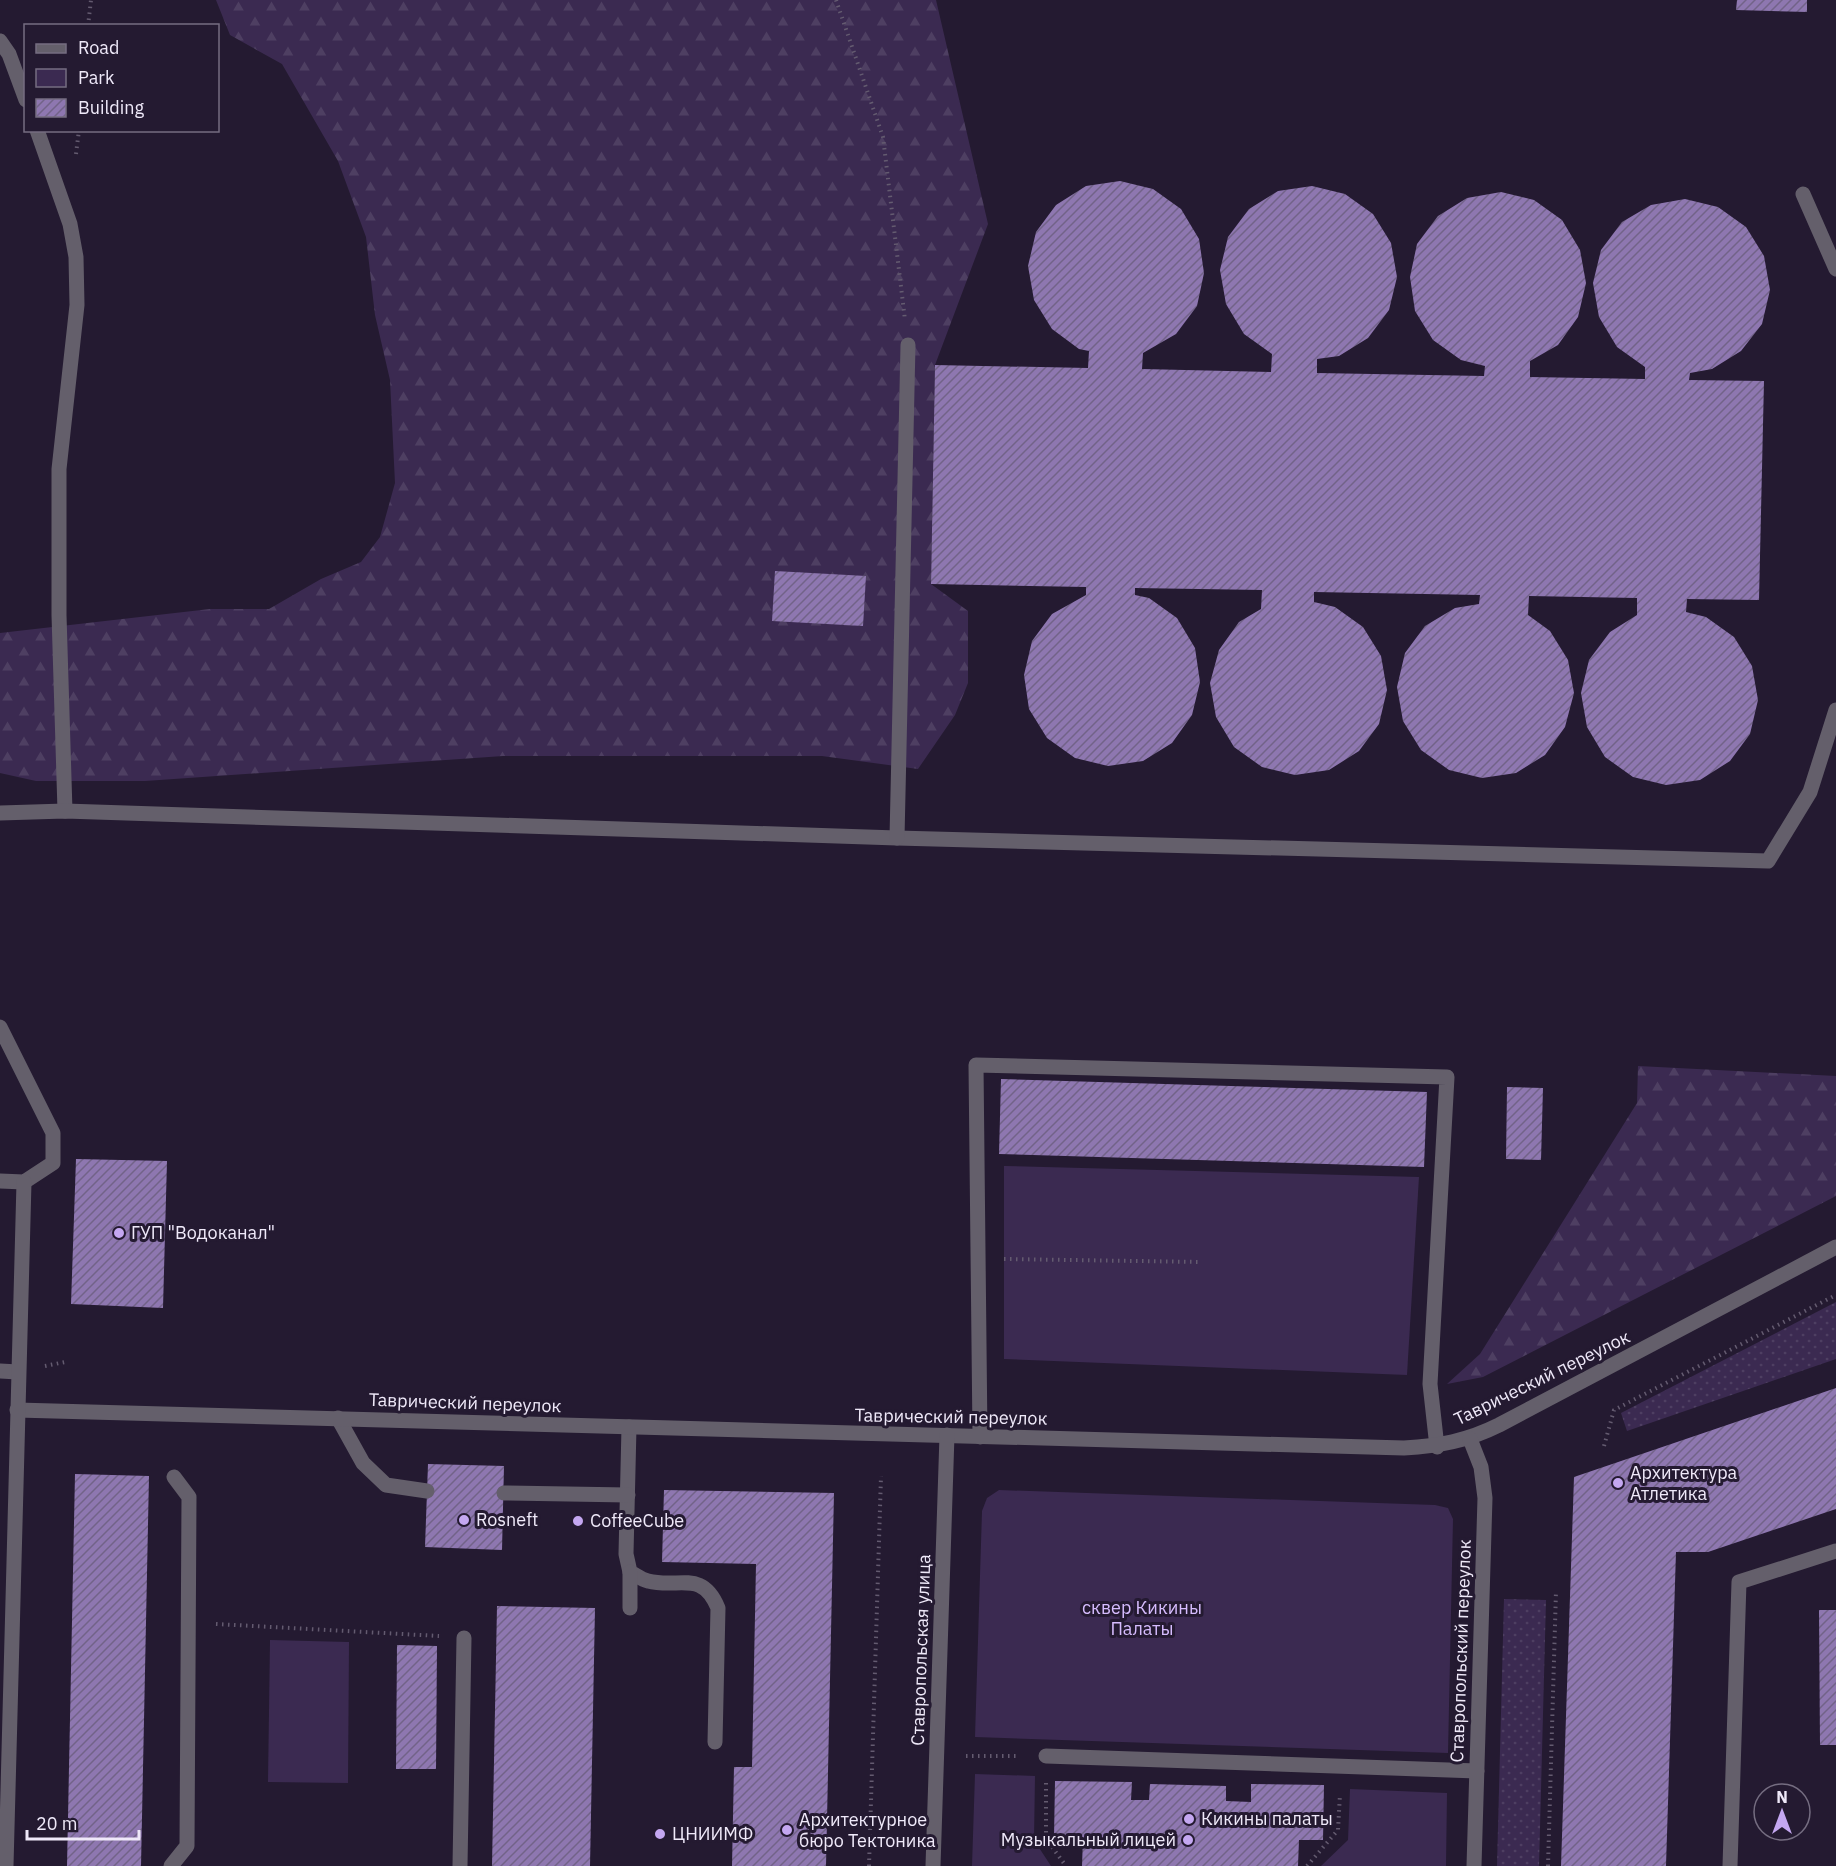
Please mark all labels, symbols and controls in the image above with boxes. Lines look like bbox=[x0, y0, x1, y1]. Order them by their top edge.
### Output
legend bbox=[24, 24, 219, 132]
text: Road bbox=[78, 36, 119, 59]
text: Park bbox=[78, 66, 115, 89]
text: Building bbox=[78, 96, 145, 119]
place label: ГУП "Водоканал" bbox=[131, 1221, 275, 1244]
marker: ГУП "Водоканал" bbox=[112, 1226, 126, 1240]
street label: Таврический переулок bbox=[1450, 1325, 1634, 1430]
street label: Таврический переулок bbox=[368, 1388, 562, 1417]
street label: Таврический переулок bbox=[854, 1403, 1048, 1430]
place label: Архитектура Атлетика bbox=[1630, 1461, 1738, 1505]
marker: Архитектура Атлетика bbox=[1611, 1476, 1625, 1490]
place label: Rosneft bbox=[476, 1508, 538, 1531]
place label: CoffeeCube bbox=[590, 1509, 684, 1532]
marker: Rosneft bbox=[457, 1513, 471, 1527]
marker: CoffeeCube bbox=[571, 1514, 585, 1528]
street label: Ставропольский переулок bbox=[1445, 1539, 1476, 1763]
street label: Ставропольская улица bbox=[906, 1553, 935, 1746]
park label: сквер Кикины Палаты bbox=[1082, 1596, 1202, 1640]
north arrow bbox=[1752, 1782, 1812, 1842]
text: N bbox=[1776, 1787, 1788, 1807]
scale bar bbox=[27, 1803, 140, 1841]
place label: Кикины палаты bbox=[1201, 1807, 1333, 1830]
place label: Архитектурное бюро Тектоника bbox=[799, 1808, 936, 1852]
text: 20 m bbox=[36, 1812, 78, 1835]
marker: Кикины палаты bbox=[1182, 1812, 1196, 1826]
place label: ЦНИИМФ bbox=[672, 1822, 753, 1845]
marker: Архитектурное бюро Тектоника bbox=[780, 1823, 794, 1837]
marker: ЦНИИМФ bbox=[653, 1827, 667, 1841]
place label: Музыкальный лицей bbox=[1001, 1828, 1176, 1851]
marker: Музыкальный лицей bbox=[1181, 1833, 1195, 1847]

